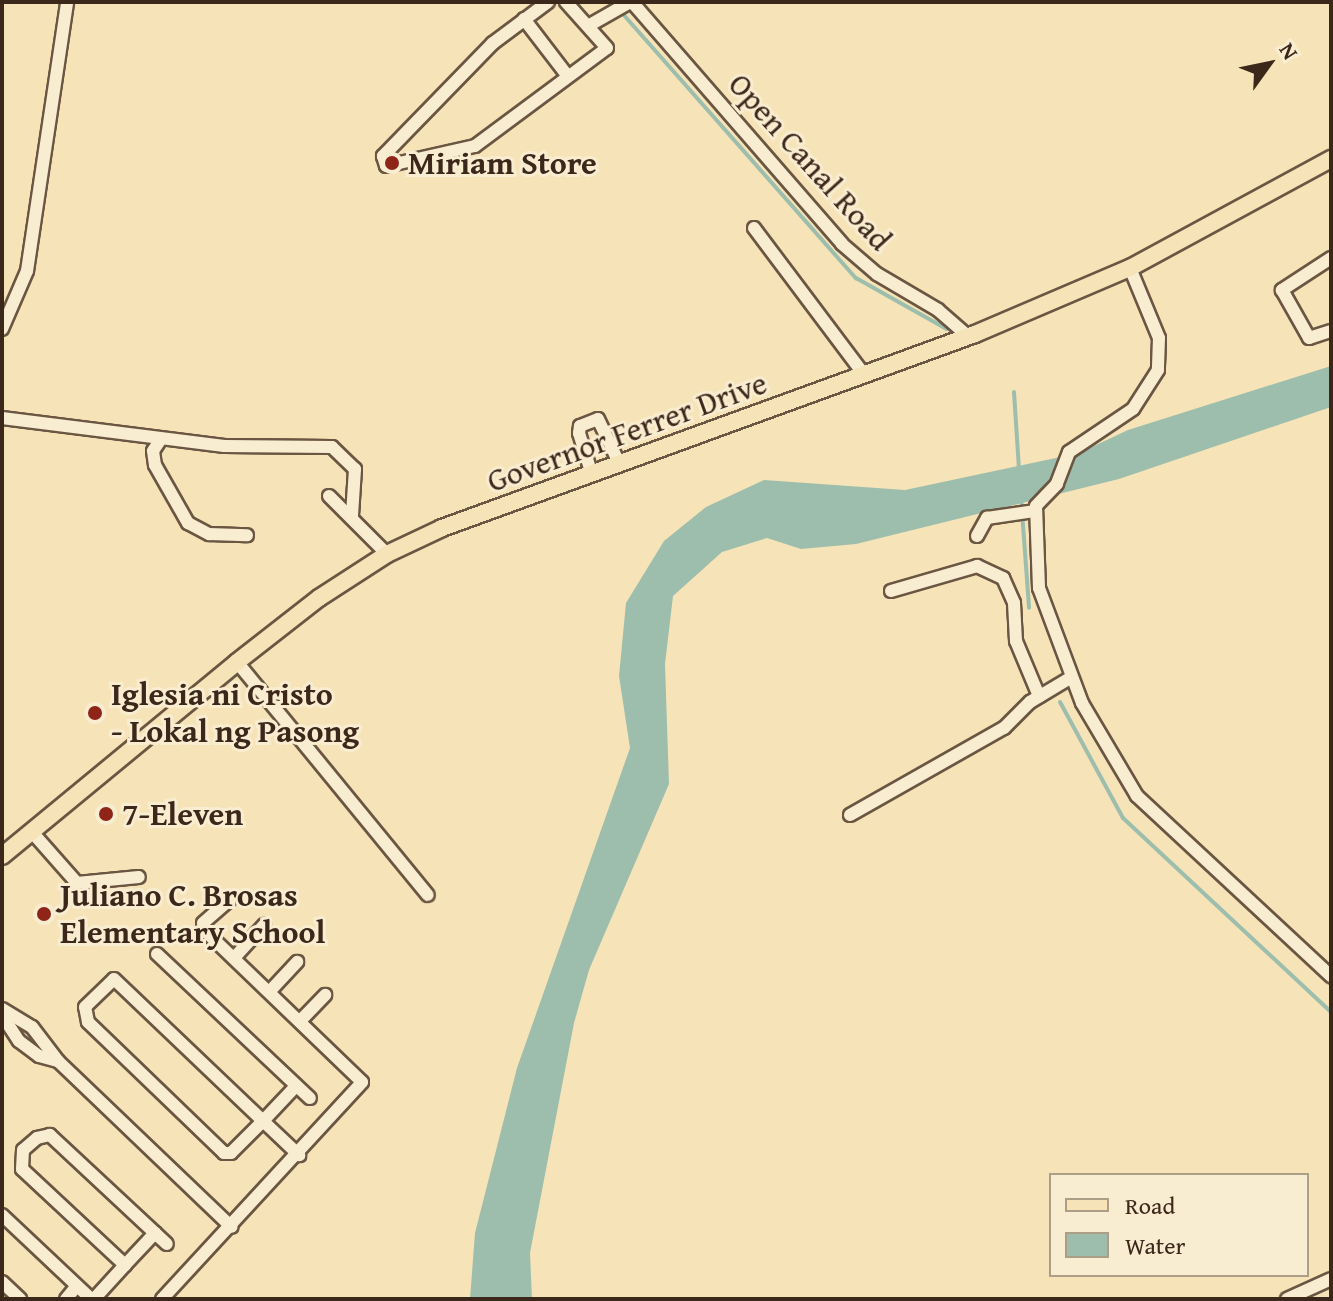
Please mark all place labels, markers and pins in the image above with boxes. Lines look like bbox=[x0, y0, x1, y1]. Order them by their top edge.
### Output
place label: Miriam Store bbox=[408, 144, 597, 182]
marker: Miriam Store bbox=[383, 154, 401, 172]
place label: Iglesia ni Cristo - Lokal ng Pasong bbox=[111, 676, 359, 751]
marker: Iglesia ni Cristo - Lokal ng Pasong bbox=[86, 704, 104, 722]
place label: 7-Eleven bbox=[122, 795, 243, 833]
marker: 7-Eleven bbox=[97, 805, 115, 823]
place label: Juliano C. Brosas Elementary School bbox=[60, 877, 325, 952]
marker: Juliano C. Brosas Elementary School bbox=[35, 905, 53, 923]

